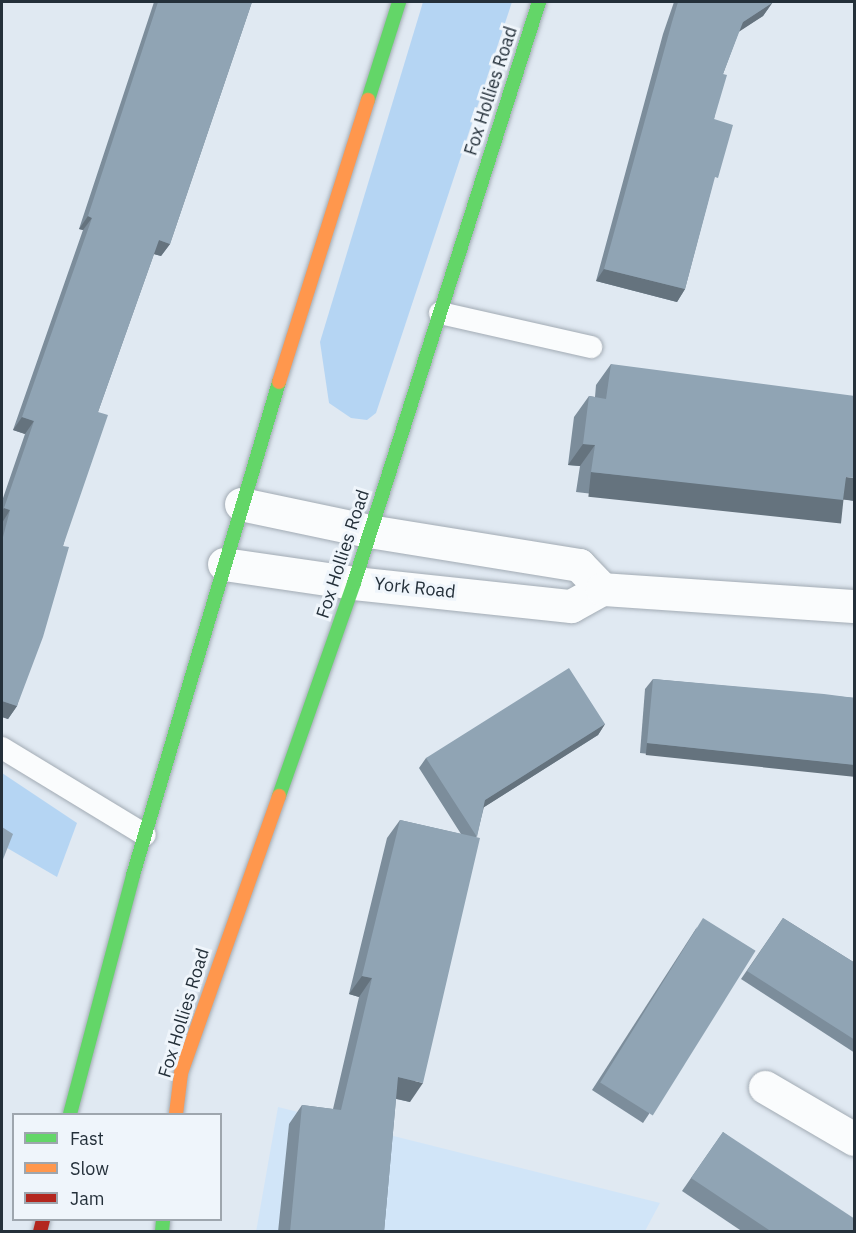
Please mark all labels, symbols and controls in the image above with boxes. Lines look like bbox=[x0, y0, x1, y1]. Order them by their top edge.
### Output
street label: Fox Hollies Road bbox=[460, 24, 522, 158]
street label: Fox Hollies Road bbox=[312, 487, 374, 621]
street label: York Road bbox=[373, 573, 457, 603]
street label: Fox Hollies Road bbox=[154, 946, 214, 1080]
legend bbox=[12, 1113, 222, 1221]
text: Fast bbox=[70, 1127, 104, 1150]
text: Slow bbox=[70, 1157, 109, 1180]
text: Jam bbox=[70, 1187, 105, 1210]

